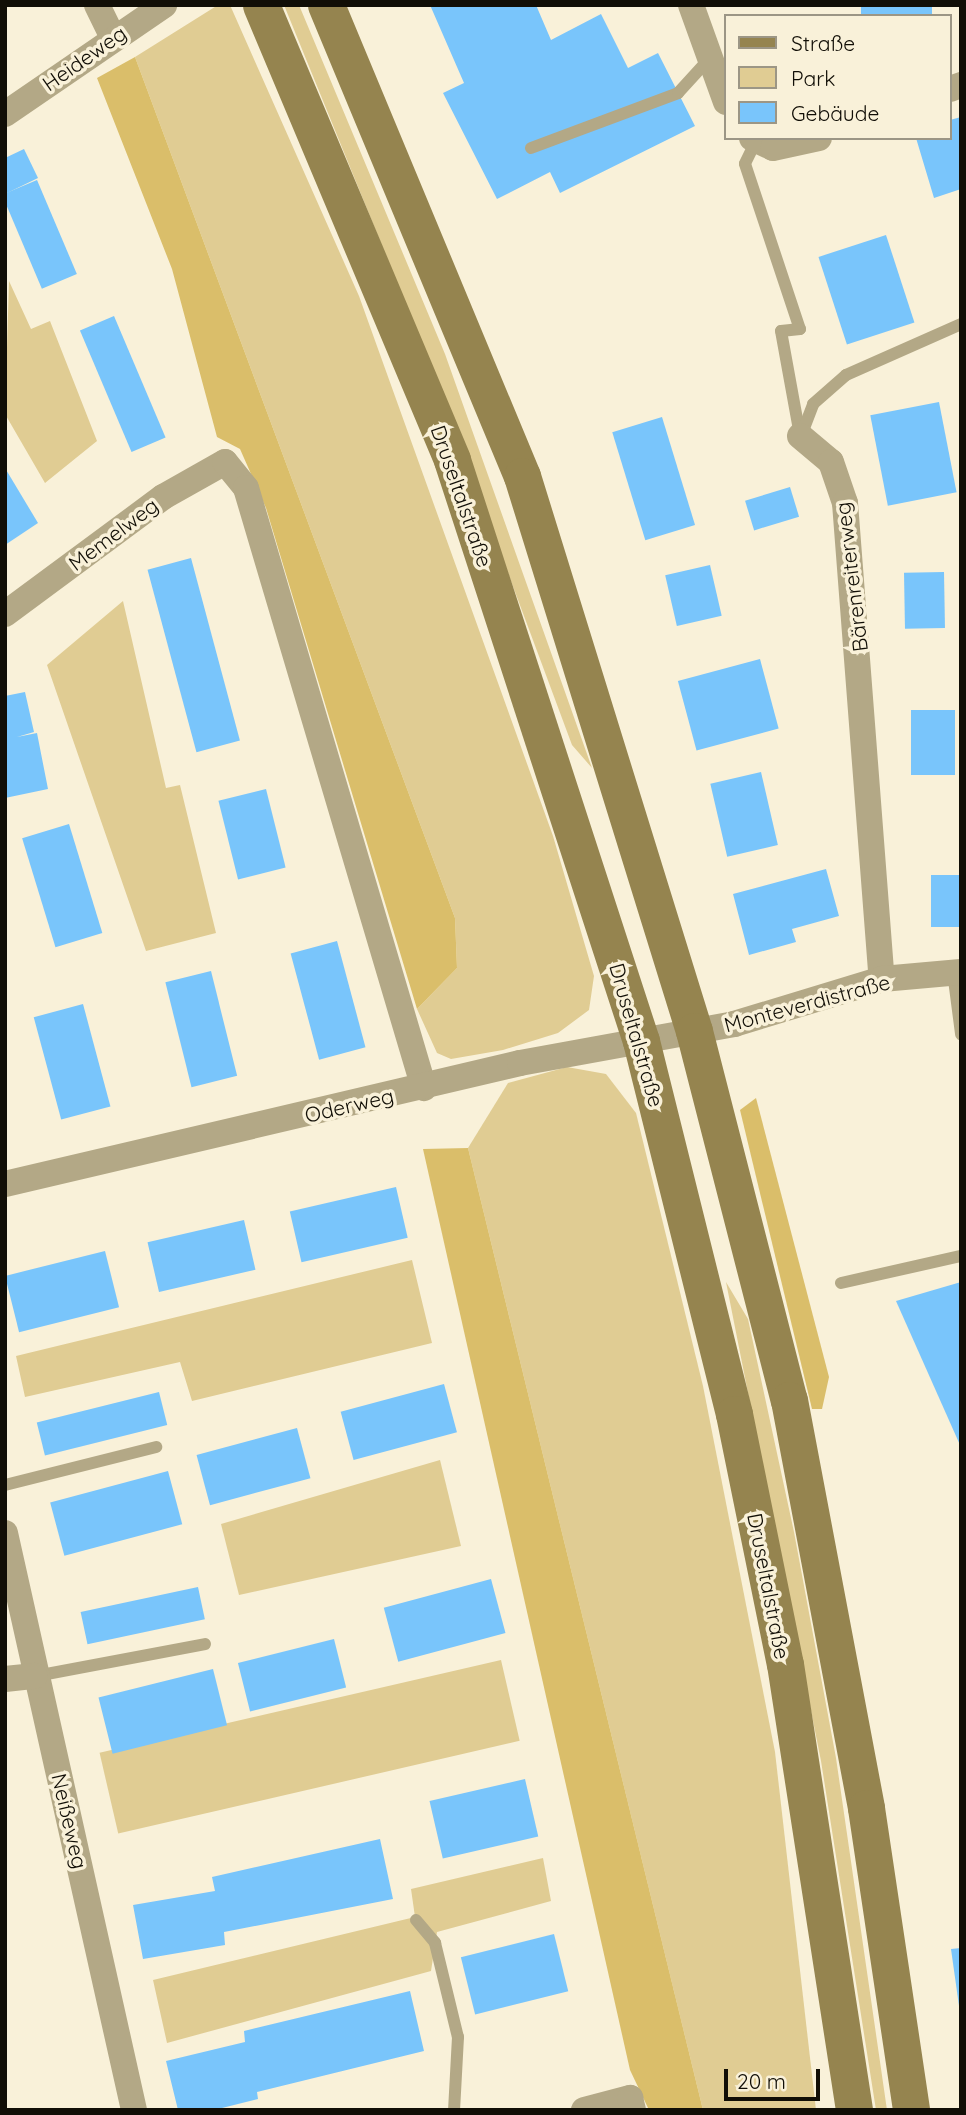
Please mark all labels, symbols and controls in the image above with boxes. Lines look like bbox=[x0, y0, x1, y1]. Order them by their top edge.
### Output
legend bbox=[724, 14, 952, 140]
street label: Heideweg bbox=[37, 20, 131, 96]
text: Straße bbox=[791, 30, 855, 56]
text: Park bbox=[791, 65, 835, 91]
text: Gebäude bbox=[791, 100, 879, 126]
street label: Druseltalstraße bbox=[426, 422, 498, 570]
street label: Memelweg bbox=[63, 492, 163, 576]
street label: Bärenreiterweg bbox=[829, 501, 873, 653]
street label: Druseltalstraße bbox=[604, 960, 670, 1110]
street label: Monteverdistraße bbox=[721, 969, 893, 1037]
street label: Oderweg bbox=[302, 1083, 396, 1127]
street label: Druseltalstraße bbox=[742, 1511, 796, 1661]
street label: Neißeweg bbox=[47, 1771, 93, 1871]
scale bar bbox=[728, 2056, 824, 2100]
text: 20 m bbox=[737, 2068, 786, 2094]

